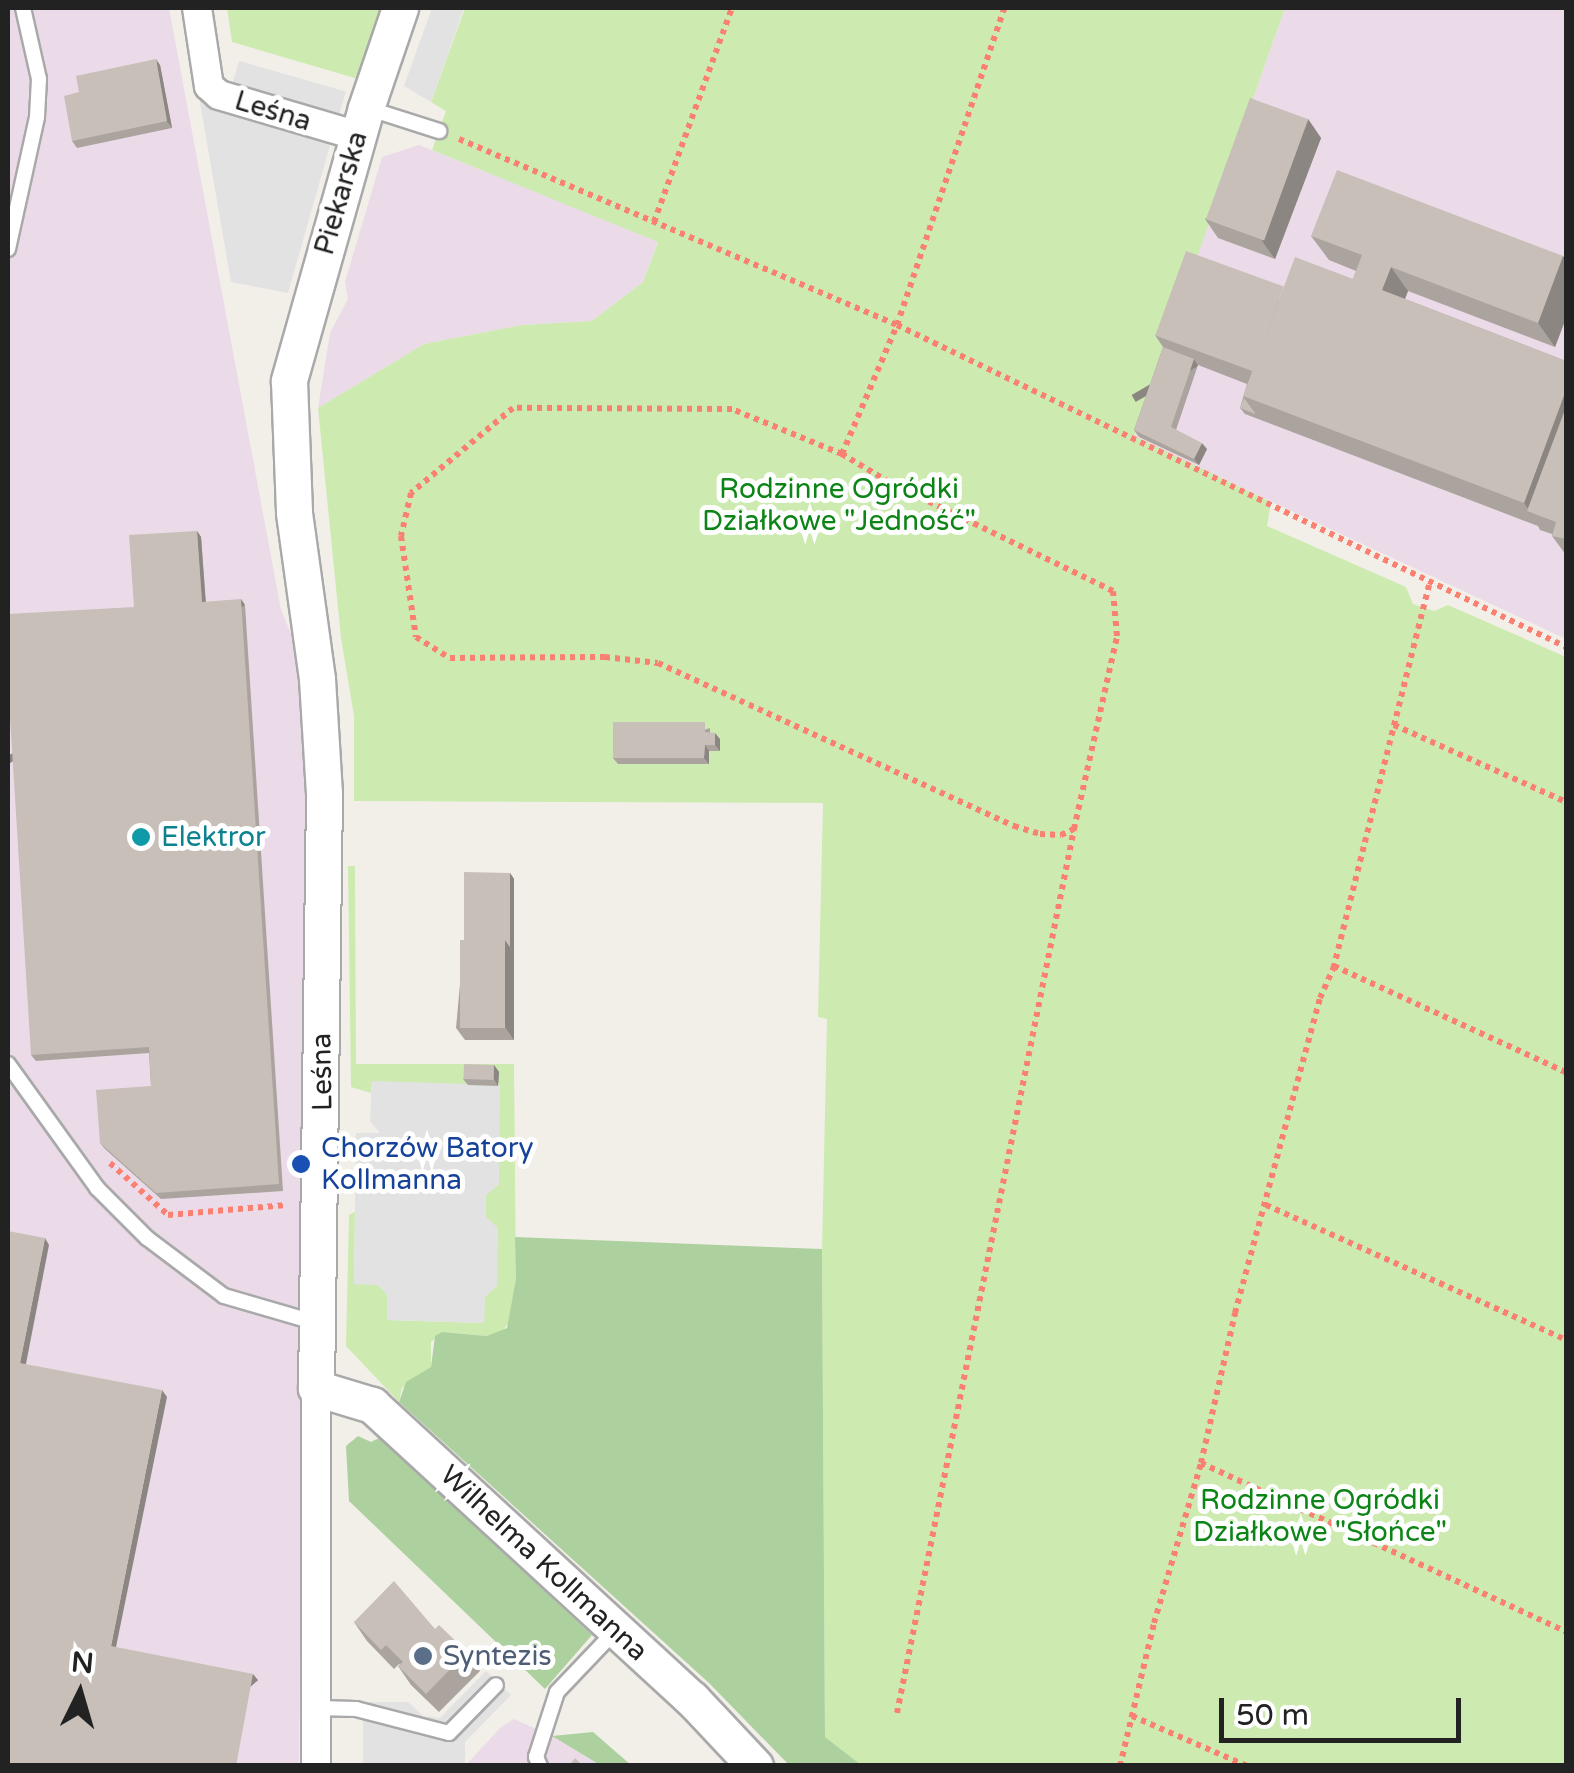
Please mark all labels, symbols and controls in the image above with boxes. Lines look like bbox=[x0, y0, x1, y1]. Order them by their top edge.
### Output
street label: Leśna bbox=[231, 84, 315, 138]
street label: Piekarska bbox=[307, 127, 375, 259]
park label: Rodzinne Ogródki Działkowe "Jedność" bbox=[702, 472, 976, 538]
place label: Elektror bbox=[161, 820, 266, 854]
marker: Elektror bbox=[130, 826, 152, 848]
street label: Leśna bbox=[305, 1033, 339, 1111]
place label: Chorzów Batory Kollmanna bbox=[321, 1131, 534, 1197]
marker: Chorzów Batory Kollmanna bbox=[290, 1153, 312, 1175]
street label: Wilhelma Kollmanna bbox=[433, 1458, 655, 1668]
park label: Rodzinne Ogródki Działkowe "Słońce" bbox=[1193, 1483, 1447, 1549]
place label: Syntezis bbox=[443, 1639, 552, 1673]
north arrow bbox=[30, 1643, 130, 1743]
text: N bbox=[70, 1645, 95, 1681]
marker: Syntezis bbox=[412, 1645, 434, 1667]
scale bar bbox=[1224, 1678, 1466, 1740]
text: 50 m bbox=[1236, 1697, 1309, 1734]

